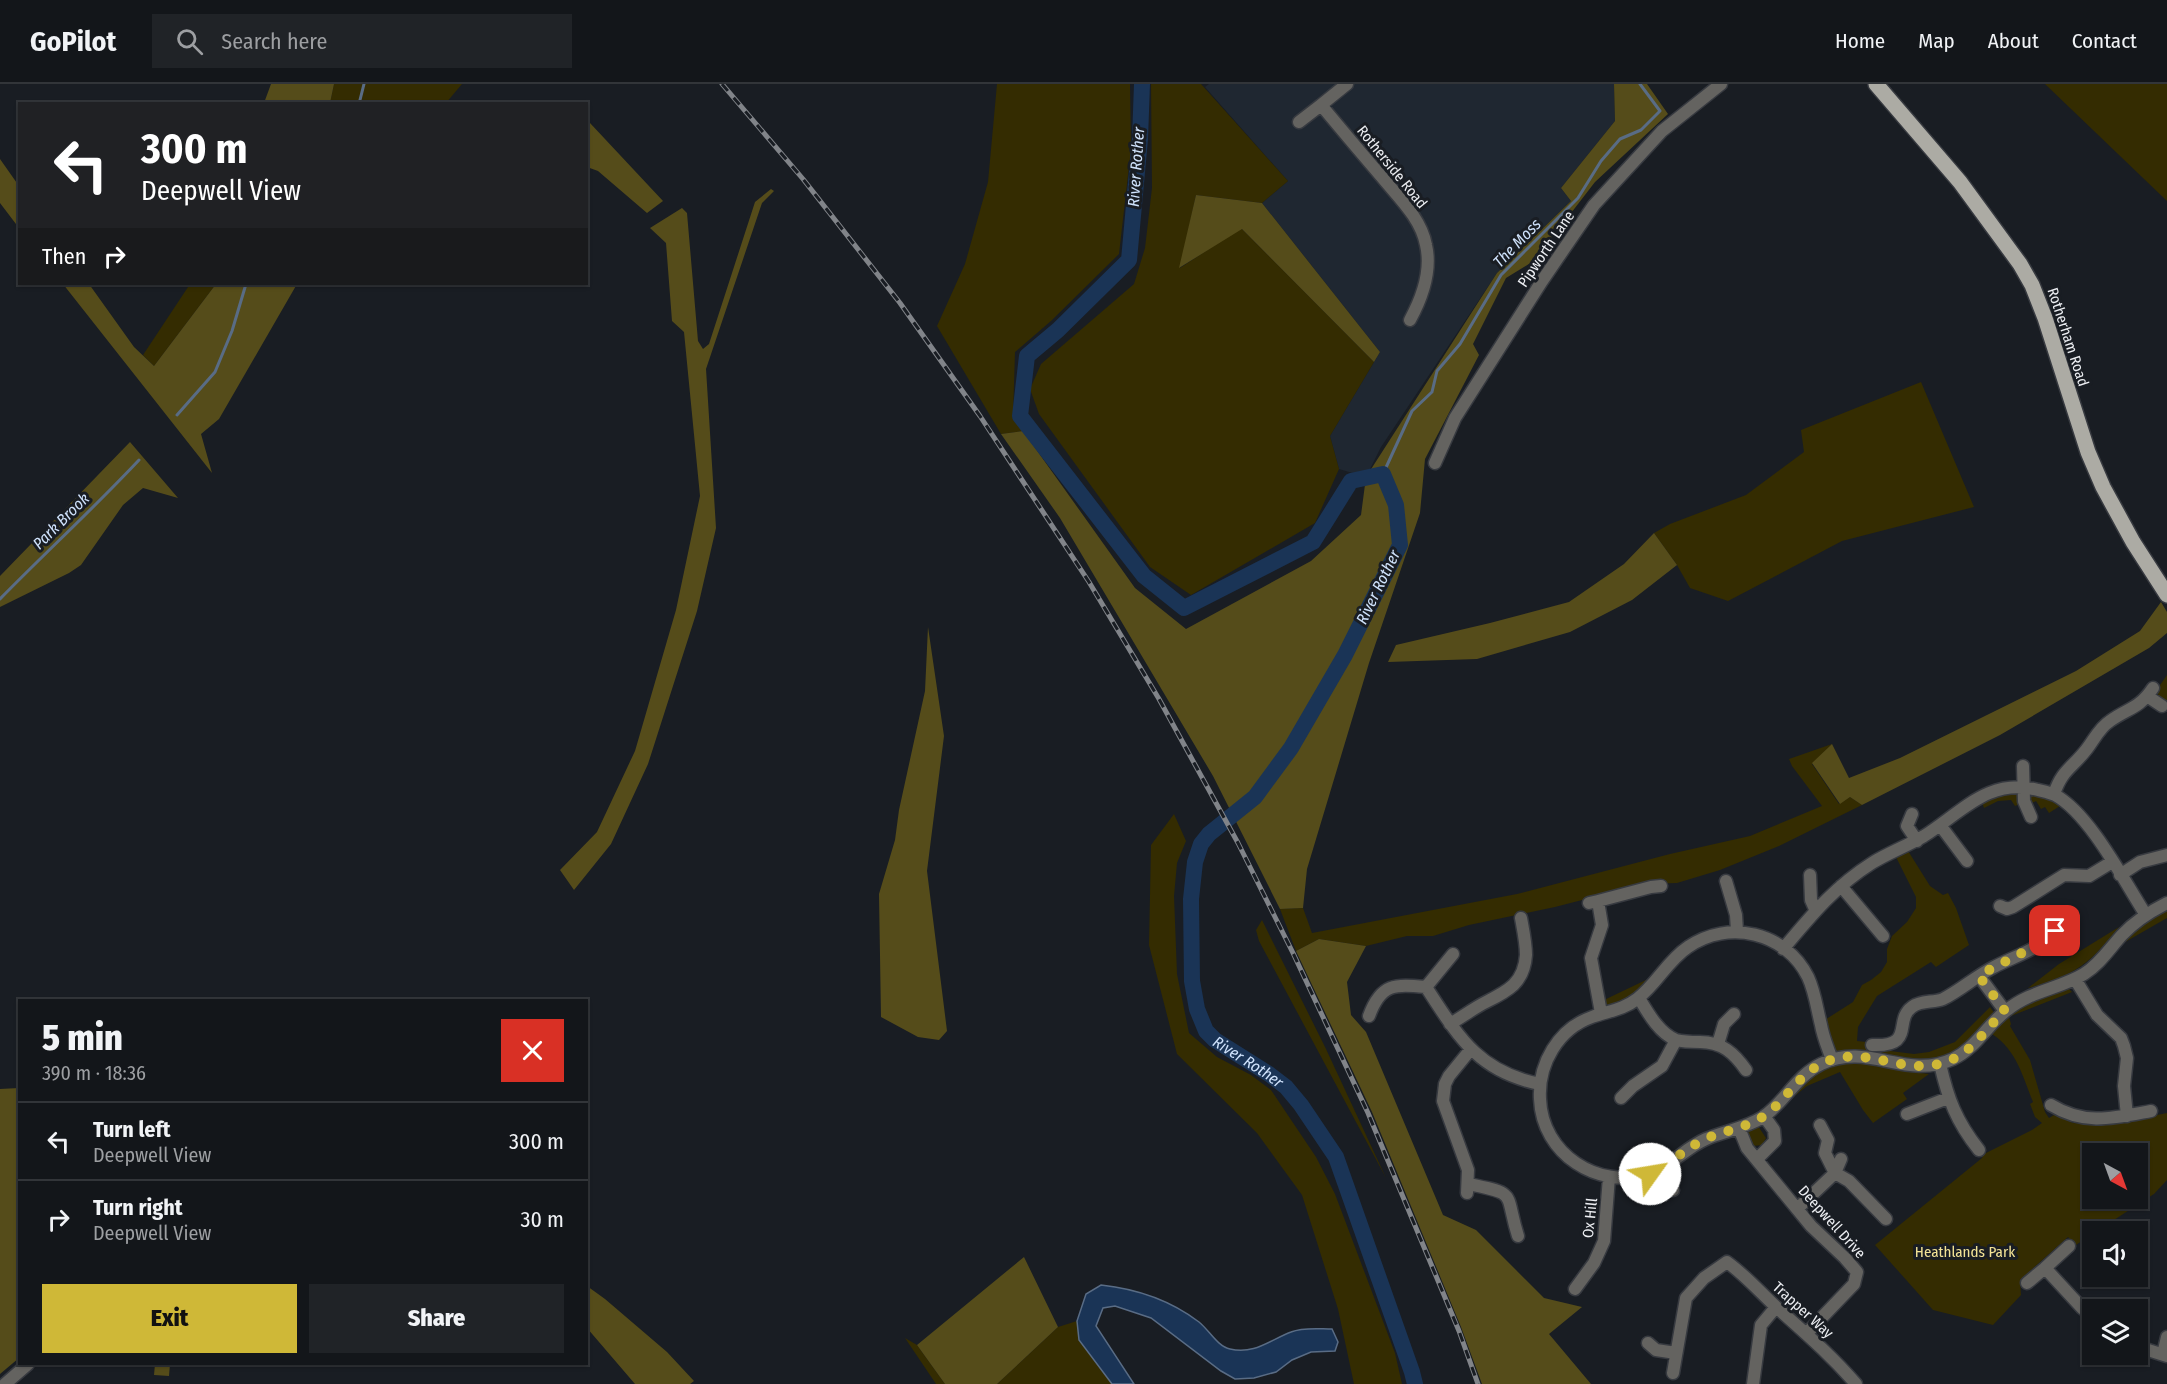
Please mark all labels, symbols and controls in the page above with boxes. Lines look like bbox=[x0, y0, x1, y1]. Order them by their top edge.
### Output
search box bbox=[152, 14, 572, 68]
text: GoPilot bbox=[30, 25, 116, 58]
icon: search bbox=[173, 25, 206, 58]
text: Search here bbox=[221, 28, 327, 55]
text: Home bbox=[1835, 28, 1885, 54]
text: Map bbox=[1918, 28, 1955, 54]
text: About bbox=[1988, 28, 2039, 54]
text: Contact bbox=[2072, 28, 2137, 54]
street label: Rotherside Road bbox=[1353, 122, 1431, 212]
text: 300 m bbox=[141, 124, 248, 174]
icon: left bbox=[42, 126, 120, 204]
water label: River Rother bbox=[1124, 126, 1148, 208]
text: Deepwell View bbox=[141, 175, 301, 207]
street label: Pipworth Lane bbox=[1514, 207, 1578, 291]
water label: The Moss bbox=[1489, 215, 1545, 271]
icon: right bbox=[98, 240, 131, 273]
text: Then bbox=[42, 243, 86, 270]
street label: Rotherham Road bbox=[2044, 285, 2092, 389]
water label: Park Brook bbox=[29, 489, 93, 553]
water label: River Rother bbox=[1352, 546, 1404, 627]
pin bbox=[2029, 905, 2080, 956]
icon: arrive bbox=[2038, 914, 2071, 947]
text: 5 min bbox=[42, 1016, 123, 1060]
button: close bbox=[501, 1019, 564, 1082]
water label: River Rother bbox=[1210, 1032, 1288, 1091]
text: 390 m · 18:36 bbox=[42, 1061, 146, 1085]
text: Turn left bbox=[93, 1116, 171, 1143]
icon: left bbox=[42, 1125, 75, 1158]
text: 300 m bbox=[509, 1128, 564, 1155]
position arrow bbox=[1618, 1142, 1682, 1206]
text: Deepwell View bbox=[93, 1143, 211, 1167]
north arrow bbox=[2082, 1143, 2148, 1209]
map controls bbox=[2082, 1143, 2148, 1365]
street label: Deepwell Drive bbox=[1795, 1182, 1869, 1262]
text: Turn right bbox=[93, 1194, 182, 1221]
street label: Ox Hill bbox=[1579, 1197, 1601, 1239]
icon: right bbox=[42, 1203, 75, 1236]
text: 30 m bbox=[521, 1206, 564, 1233]
text: Deepwell View bbox=[93, 1221, 211, 1245]
button: sound bbox=[2082, 1221, 2148, 1287]
park label: Heathlands Park bbox=[1915, 1243, 2015, 1261]
street label: Trapper Way bbox=[1769, 1278, 1837, 1342]
button: Exit bbox=[42, 1284, 297, 1353]
button: Share bbox=[309, 1284, 564, 1353]
button: layers bbox=[2082, 1299, 2148, 1365]

